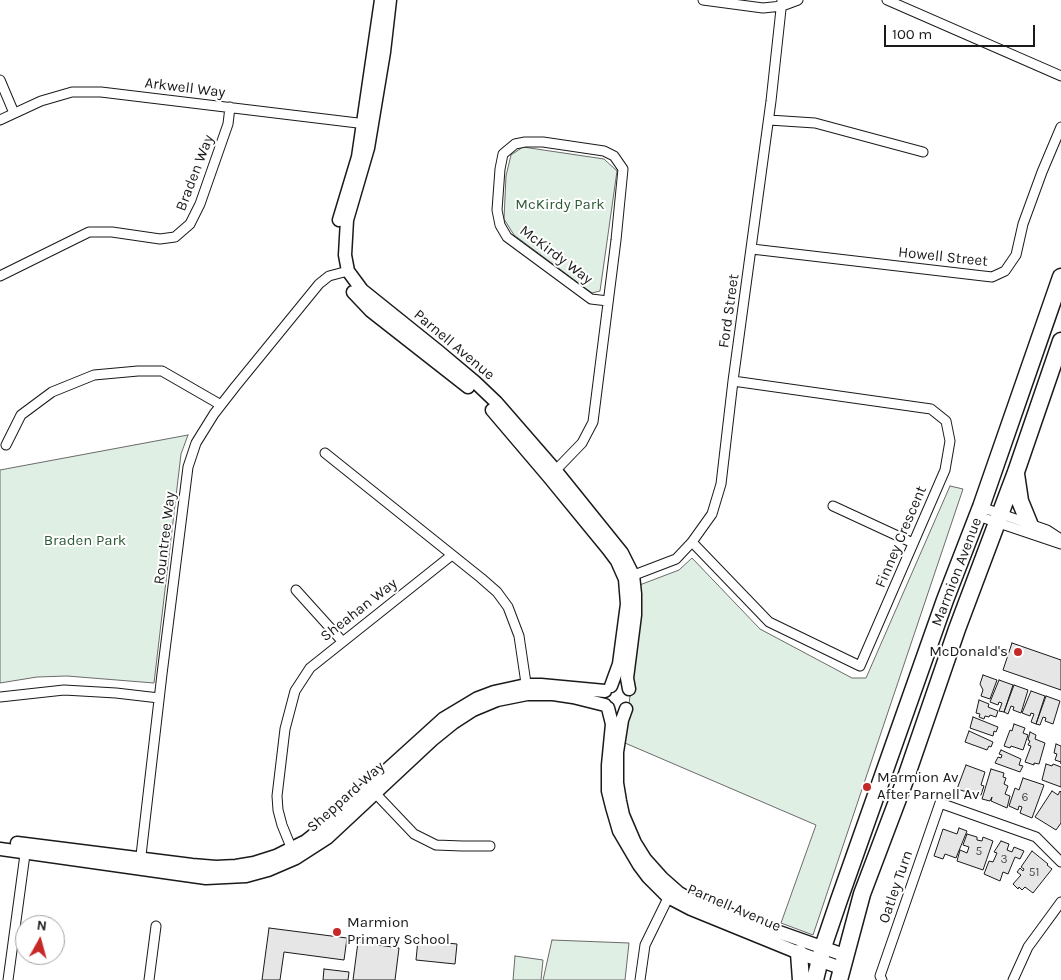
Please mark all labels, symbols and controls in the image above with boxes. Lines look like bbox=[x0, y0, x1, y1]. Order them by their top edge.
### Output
scale bar bbox=[886, 15, 1037, 47]
text: 100 m bbox=[892, 25, 932, 43]
street label: Arkwell Way bbox=[144, 74, 226, 102]
street label: Braden Way bbox=[172, 132, 218, 214]
park label: McKirdy Park bbox=[515, 196, 605, 214]
street label: McKirdy Way bbox=[516, 222, 596, 288]
street label: Howell Street bbox=[897, 243, 989, 271]
street label: Ford Street bbox=[715, 273, 743, 349]
street label: Parnell Avenue bbox=[410, 306, 498, 384]
street label: Finney Crescent bbox=[871, 483, 931, 591]
street label: Rountree Way bbox=[150, 490, 180, 586]
street label: Marmion Avenue bbox=[928, 515, 986, 629]
park label: Braden Park bbox=[44, 532, 126, 550]
street label: Sheahan Way bbox=[317, 575, 401, 645]
place label: McDonald's bbox=[929, 643, 1008, 661]
marker: McDonald's bbox=[1012, 646, 1024, 658]
street label: Sheppard Way bbox=[304, 758, 388, 836]
place label: Marmion Av After Parnell Av bbox=[877, 769, 979, 804]
marker: Marmion Av After Parnell Av bbox=[861, 781, 873, 793]
house number: 6 bbox=[1022, 791, 1028, 805]
house number: 5 bbox=[976, 845, 982, 859]
street label: Oatley Turn bbox=[875, 848, 917, 926]
house number: 3 bbox=[1000, 853, 1008, 867]
house number: 51 bbox=[1029, 866, 1039, 880]
street label: Parnell Avenue bbox=[684, 880, 784, 936]
place label: Marmion Primary School bbox=[347, 914, 450, 949]
north arrow bbox=[15, 915, 65, 965]
text: N bbox=[36, 917, 48, 935]
marker: Marmion Primary School bbox=[331, 926, 343, 938]

